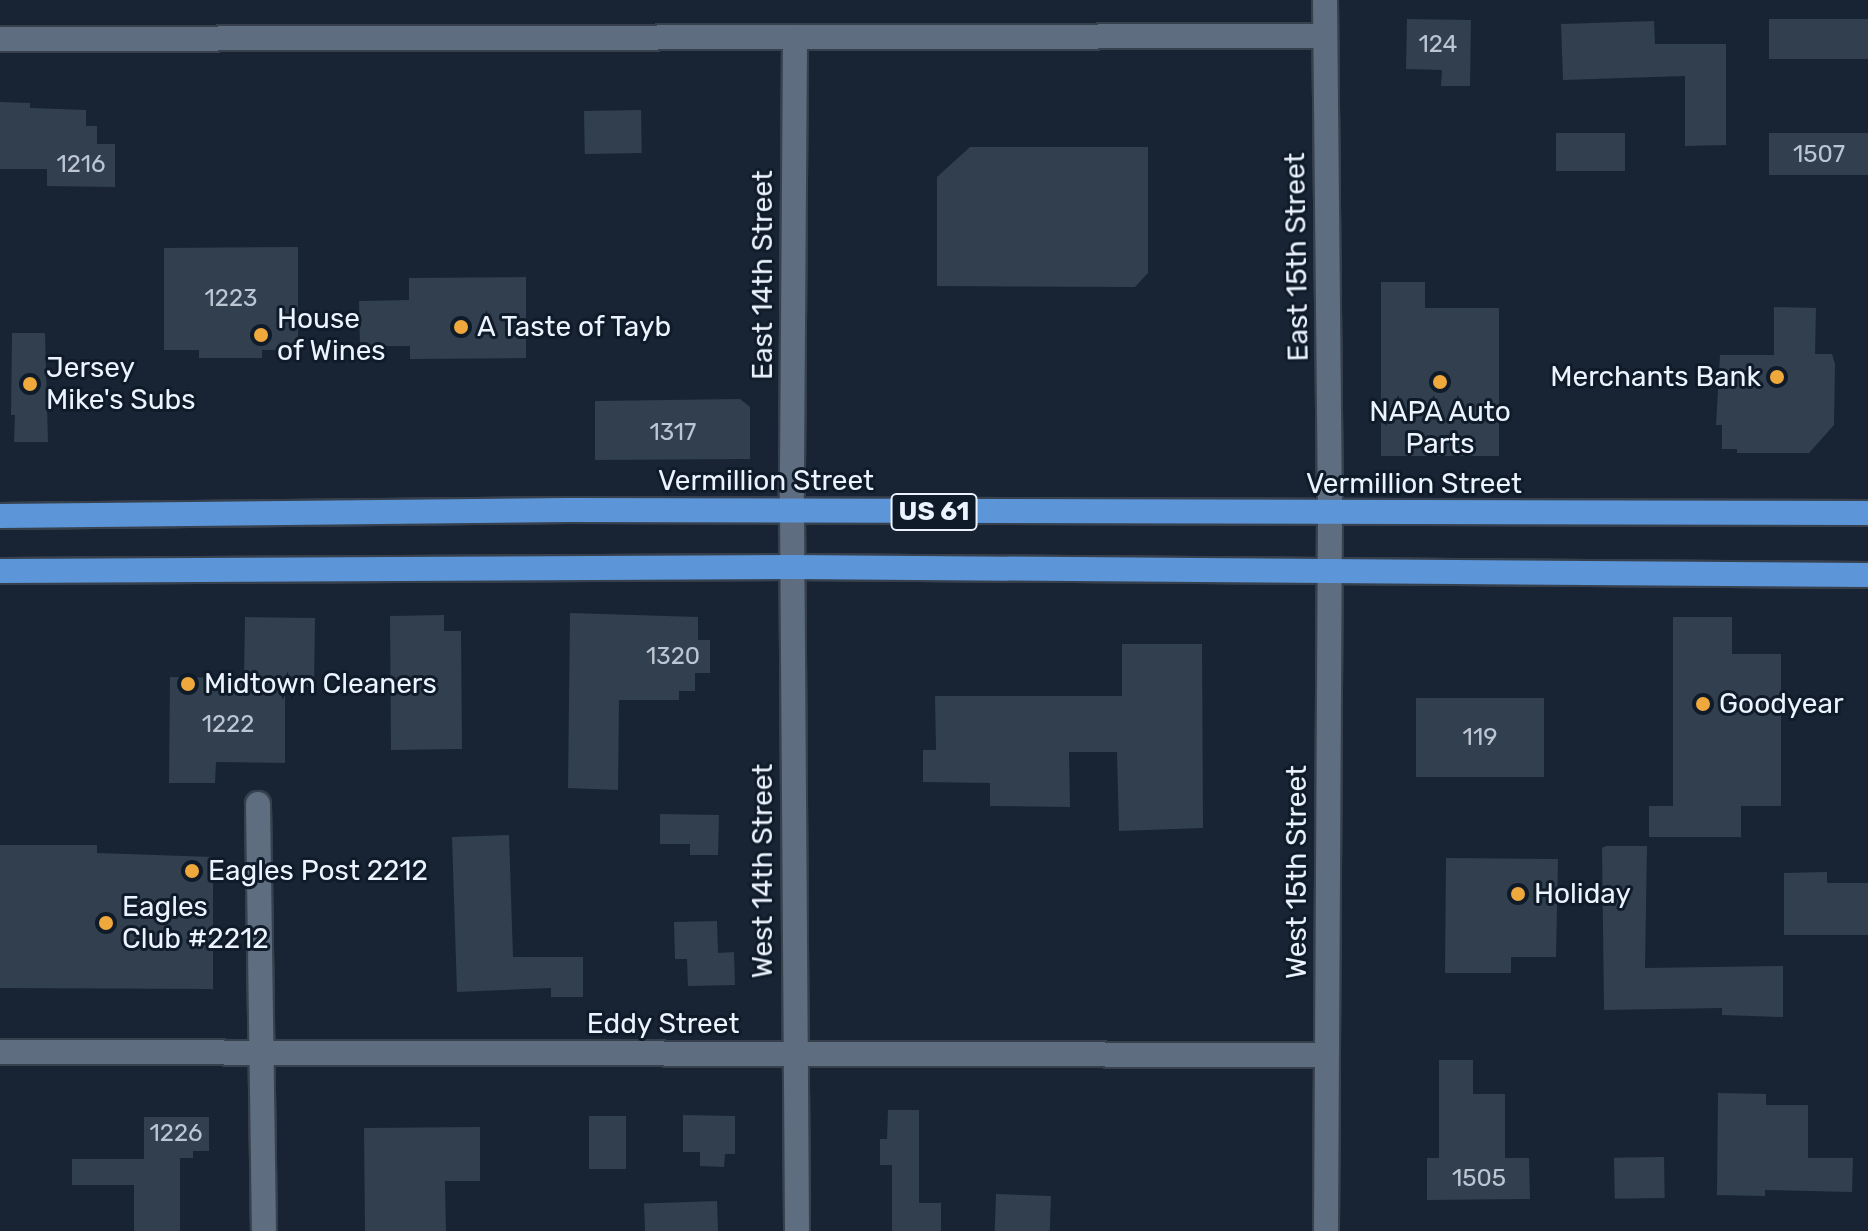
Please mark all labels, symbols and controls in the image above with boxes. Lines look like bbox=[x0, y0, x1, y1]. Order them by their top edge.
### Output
house number: 124 bbox=[1418, 31, 1458, 59]
house number: 1507 bbox=[1793, 141, 1845, 169]
house number: 1216 bbox=[56, 151, 106, 179]
street label: East 15th Street bbox=[1278, 152, 1316, 362]
street label: East 14th Street bbox=[746, 170, 780, 380]
house number: 1223 bbox=[205, 285, 257, 313]
place label: House of Wines bbox=[277, 302, 387, 368]
place label: A Taste of Tayb bbox=[477, 310, 674, 344]
marker: A Taste of Tayb bbox=[452, 318, 470, 336]
marker: House of Wines bbox=[252, 326, 270, 344]
place label: Jersey Mike's Subs bbox=[46, 351, 196, 417]
place label: Merchants Bank bbox=[1550, 360, 1761, 394]
marker: Merchants Bank bbox=[1768, 368, 1786, 386]
marker: NAPA Auto Parts bbox=[1431, 373, 1449, 391]
marker: Jersey Mike's Subs bbox=[21, 375, 39, 393]
place label: NAPA Auto Parts bbox=[1368, 395, 1512, 461]
house number: 1317 bbox=[650, 419, 696, 447]
street label: Vermillion Street bbox=[658, 464, 874, 498]
street label: Vermillion Street bbox=[1306, 467, 1522, 501]
road number: US 61 bbox=[890, 490, 978, 534]
house number: 1320 bbox=[646, 643, 700, 671]
place label: Midtown Cleaners bbox=[204, 667, 437, 701]
marker: Midtown Cleaners bbox=[179, 675, 197, 693]
place label: Goodyear bbox=[1719, 687, 1844, 721]
marker: Goodyear bbox=[1694, 695, 1712, 713]
house number: 1222 bbox=[202, 711, 254, 739]
house number: 119 bbox=[1463, 724, 1497, 752]
street label: West 14th Street bbox=[746, 764, 780, 978]
street label: West 15th Street bbox=[1280, 765, 1314, 979]
place label: Eagles Post 2212 bbox=[208, 854, 428, 888]
marker: Eagles Post 2212 bbox=[183, 862, 201, 880]
place label: Holiday bbox=[1534, 877, 1631, 911]
marker: Holiday bbox=[1509, 885, 1527, 903]
place label: Eagles Club #2212 bbox=[122, 890, 269, 956]
marker: Eagles Club #2212 bbox=[97, 914, 115, 932]
street label: Eddy Street bbox=[586, 1007, 740, 1041]
house number: 1226 bbox=[150, 1120, 202, 1148]
house number: 1505 bbox=[1452, 1165, 1506, 1193]

